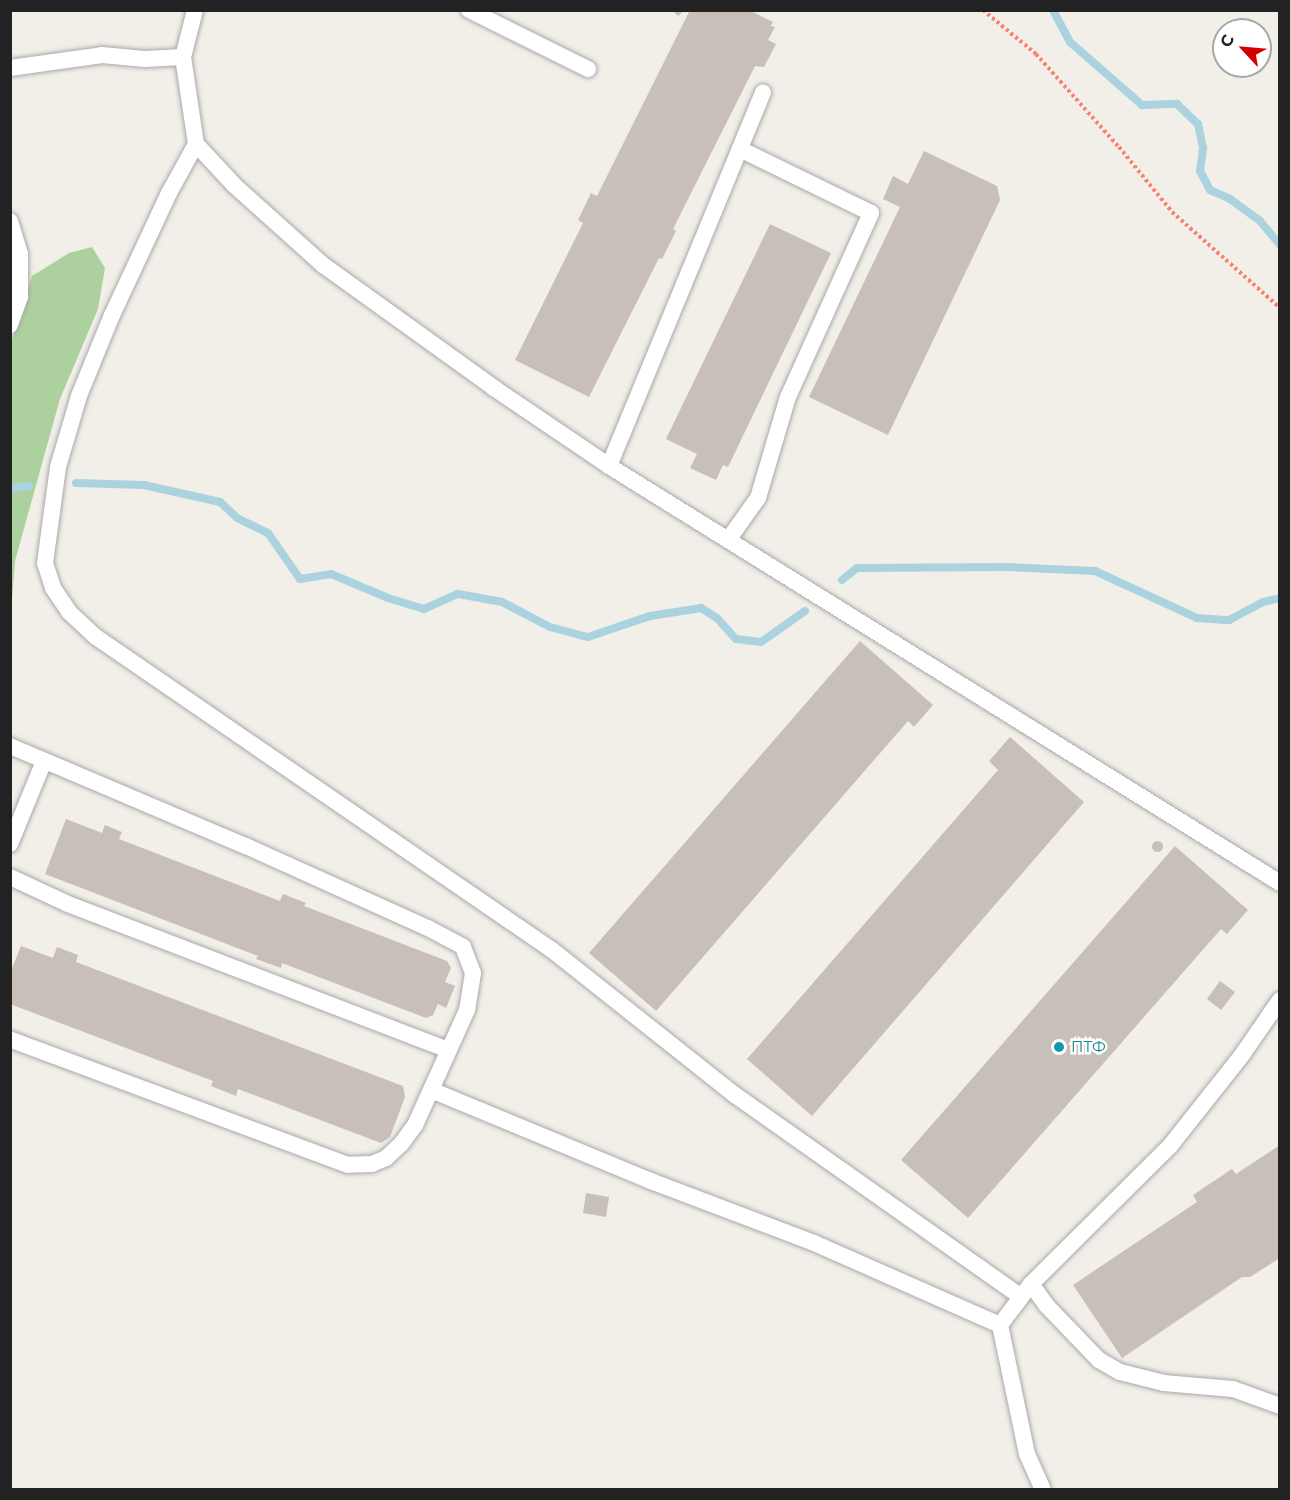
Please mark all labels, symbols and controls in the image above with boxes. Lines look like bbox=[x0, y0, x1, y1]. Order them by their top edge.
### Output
north arrow bbox=[1212, 18, 1272, 78]
text: С bbox=[1216, 31, 1238, 50]
place label: ПТФ bbox=[1071, 1038, 1106, 1056]
marker: ПТФ bbox=[1052, 1040, 1066, 1054]

